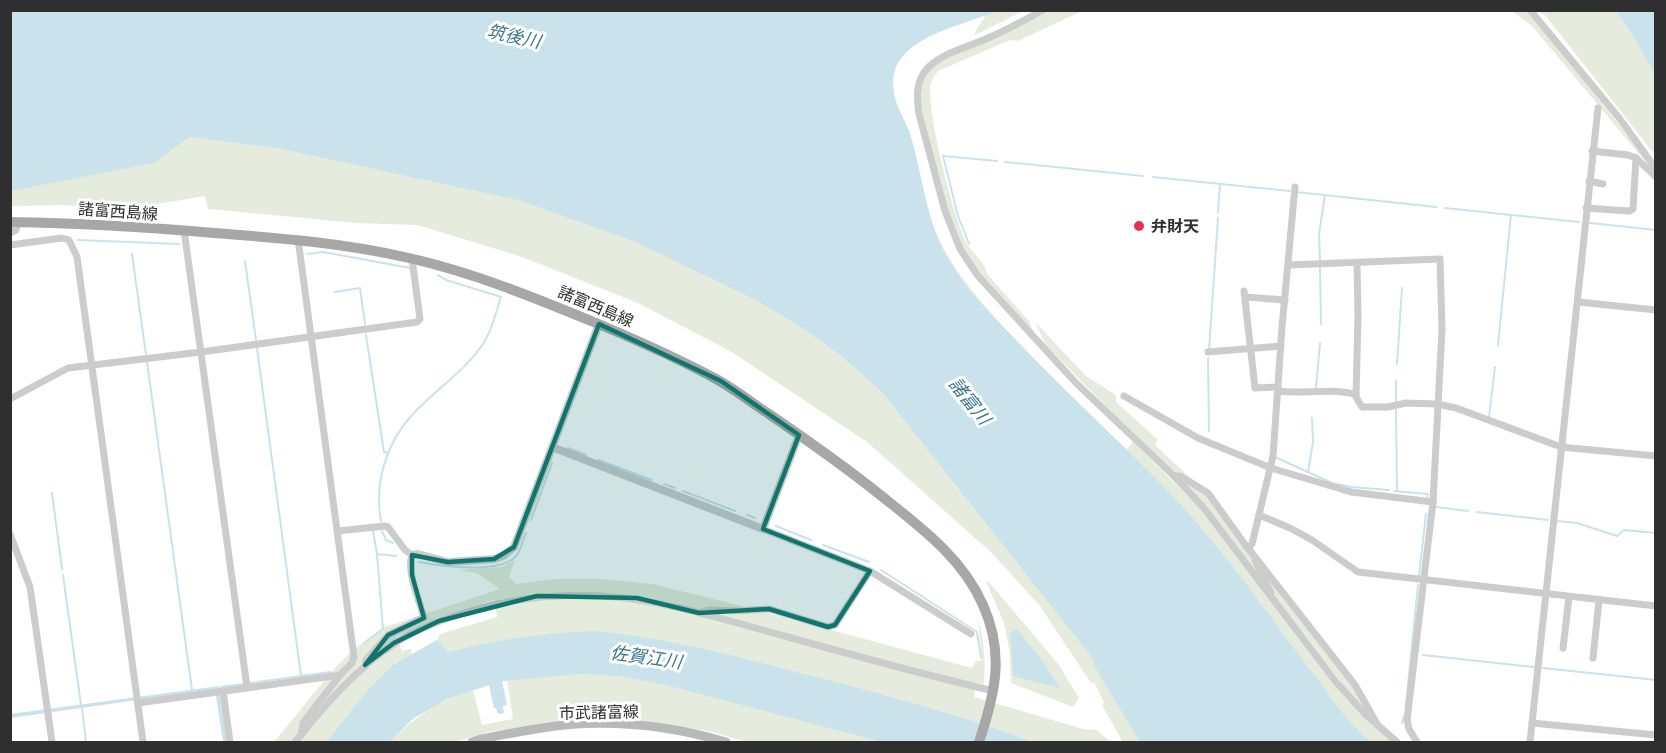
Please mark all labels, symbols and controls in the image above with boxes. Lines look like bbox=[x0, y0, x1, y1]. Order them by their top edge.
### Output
water label: 筑後川 bbox=[485, 19, 545, 53]
street label: 諸富西島線 bbox=[77, 198, 159, 224]
place label: 弁財天 bbox=[1151, 216, 1199, 236]
marker: 弁財天 bbox=[1132, 219, 1146, 233]
street label: 諸富西島線 bbox=[555, 281, 637, 331]
water label: 諸富川 bbox=[944, 373, 997, 431]
water label: 佐賀江川 bbox=[609, 641, 685, 674]
street label: 市武諸富線 bbox=[559, 701, 639, 723]

